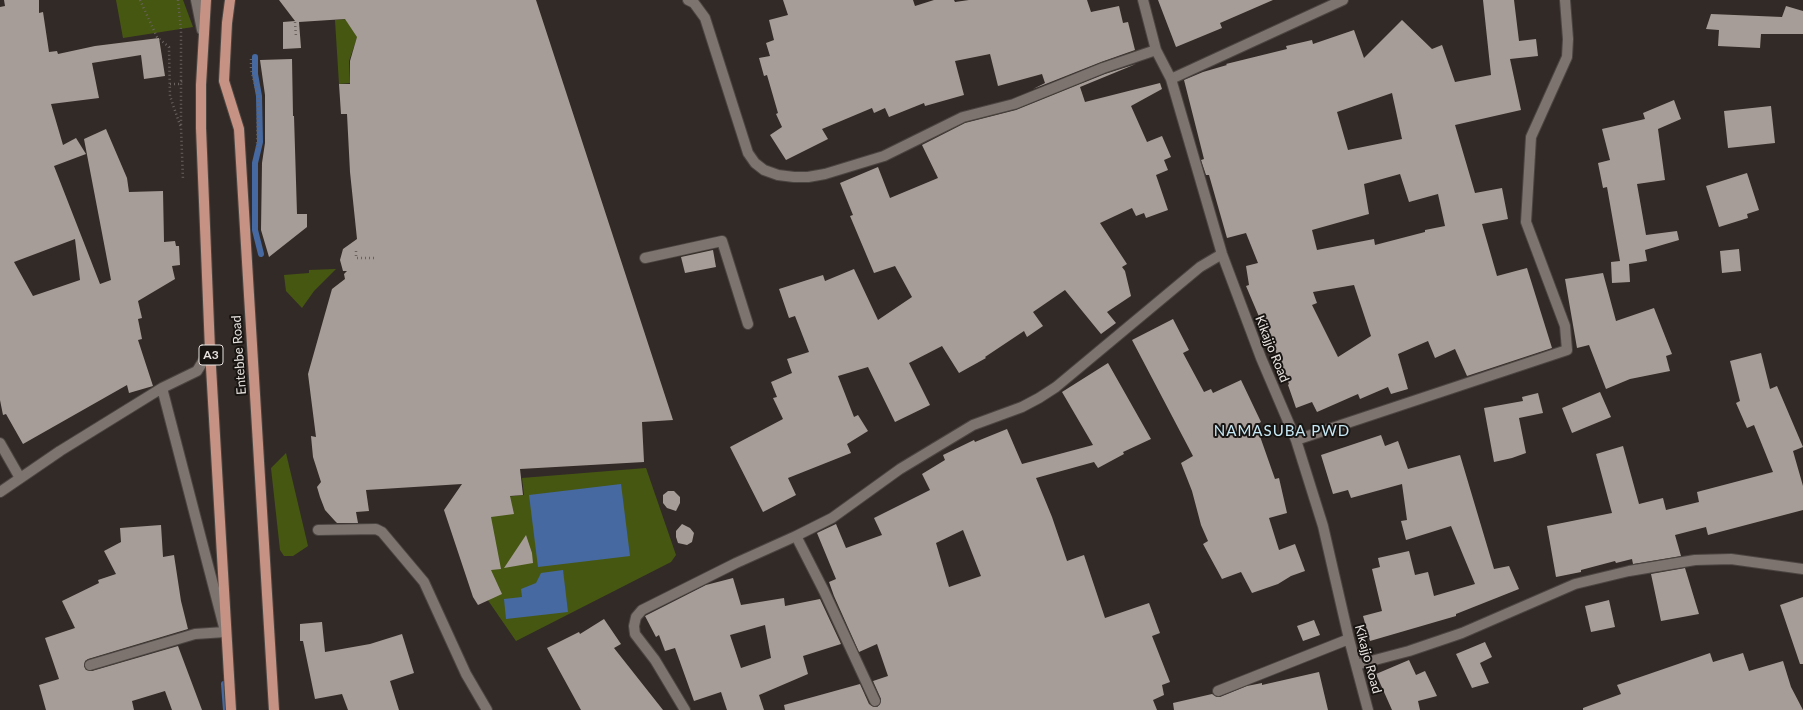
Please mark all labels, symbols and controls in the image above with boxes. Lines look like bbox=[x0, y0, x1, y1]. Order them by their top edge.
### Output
street label: Kikajjo Road bbox=[1252, 313, 1292, 385]
street label: Entebbe Road bbox=[228, 315, 250, 395]
road number: A3 bbox=[199, 345, 223, 365]
district label: NAMASUBA PWD bbox=[1214, 422, 1350, 440]
street label: Kikajjo Road bbox=[1351, 623, 1385, 695]

